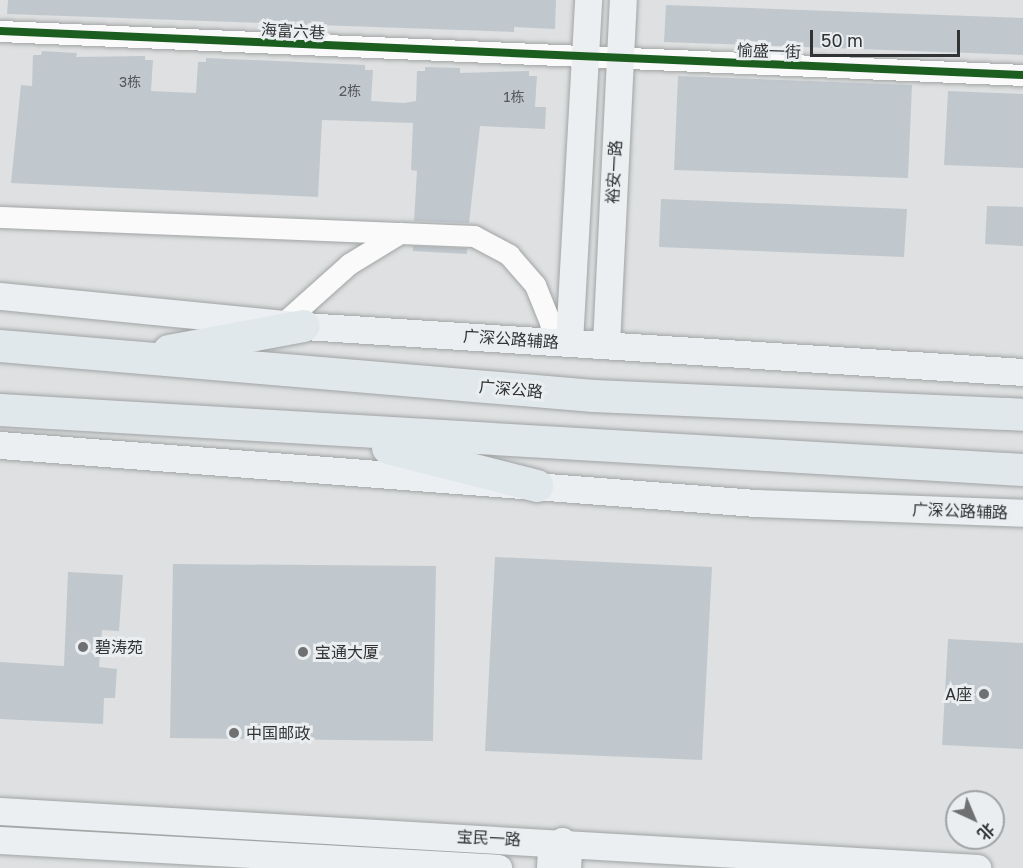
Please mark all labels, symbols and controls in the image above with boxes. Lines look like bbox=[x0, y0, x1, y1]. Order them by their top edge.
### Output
scale bar bbox=[813, 18, 963, 56]
street label: 海富六巷 bbox=[261, 20, 325, 42]
text: 50 m bbox=[821, 29, 863, 51]
street label: 愉盛一街 bbox=[737, 40, 801, 62]
house number: 3栋 bbox=[119, 74, 141, 90]
house number: 2栋 bbox=[339, 83, 361, 99]
house number: 1栋 bbox=[504, 89, 524, 105]
street label: 裕安一路 bbox=[603, 140, 625, 204]
street label: 广深公路辅路 bbox=[462, 326, 560, 352]
street label: 广深公路 bbox=[478, 377, 544, 401]
street label: 广深公路辅路 bbox=[912, 500, 1008, 522]
place label: 碧涛苑 bbox=[95, 637, 143, 657]
marker: 碧涛苑 bbox=[76, 640, 90, 654]
place label: 宝通大厦 bbox=[315, 642, 379, 662]
marker: 宝通大厦 bbox=[296, 645, 310, 659]
place label: A座 bbox=[945, 684, 972, 704]
marker: A座 bbox=[977, 687, 991, 701]
place label: 中国邮政 bbox=[246, 723, 310, 743]
marker: 中国邮政 bbox=[227, 726, 241, 740]
north arrow bbox=[945, 790, 1005, 850]
text: 北 bbox=[973, 819, 999, 844]
street label: 宝民一路 bbox=[457, 827, 521, 849]

